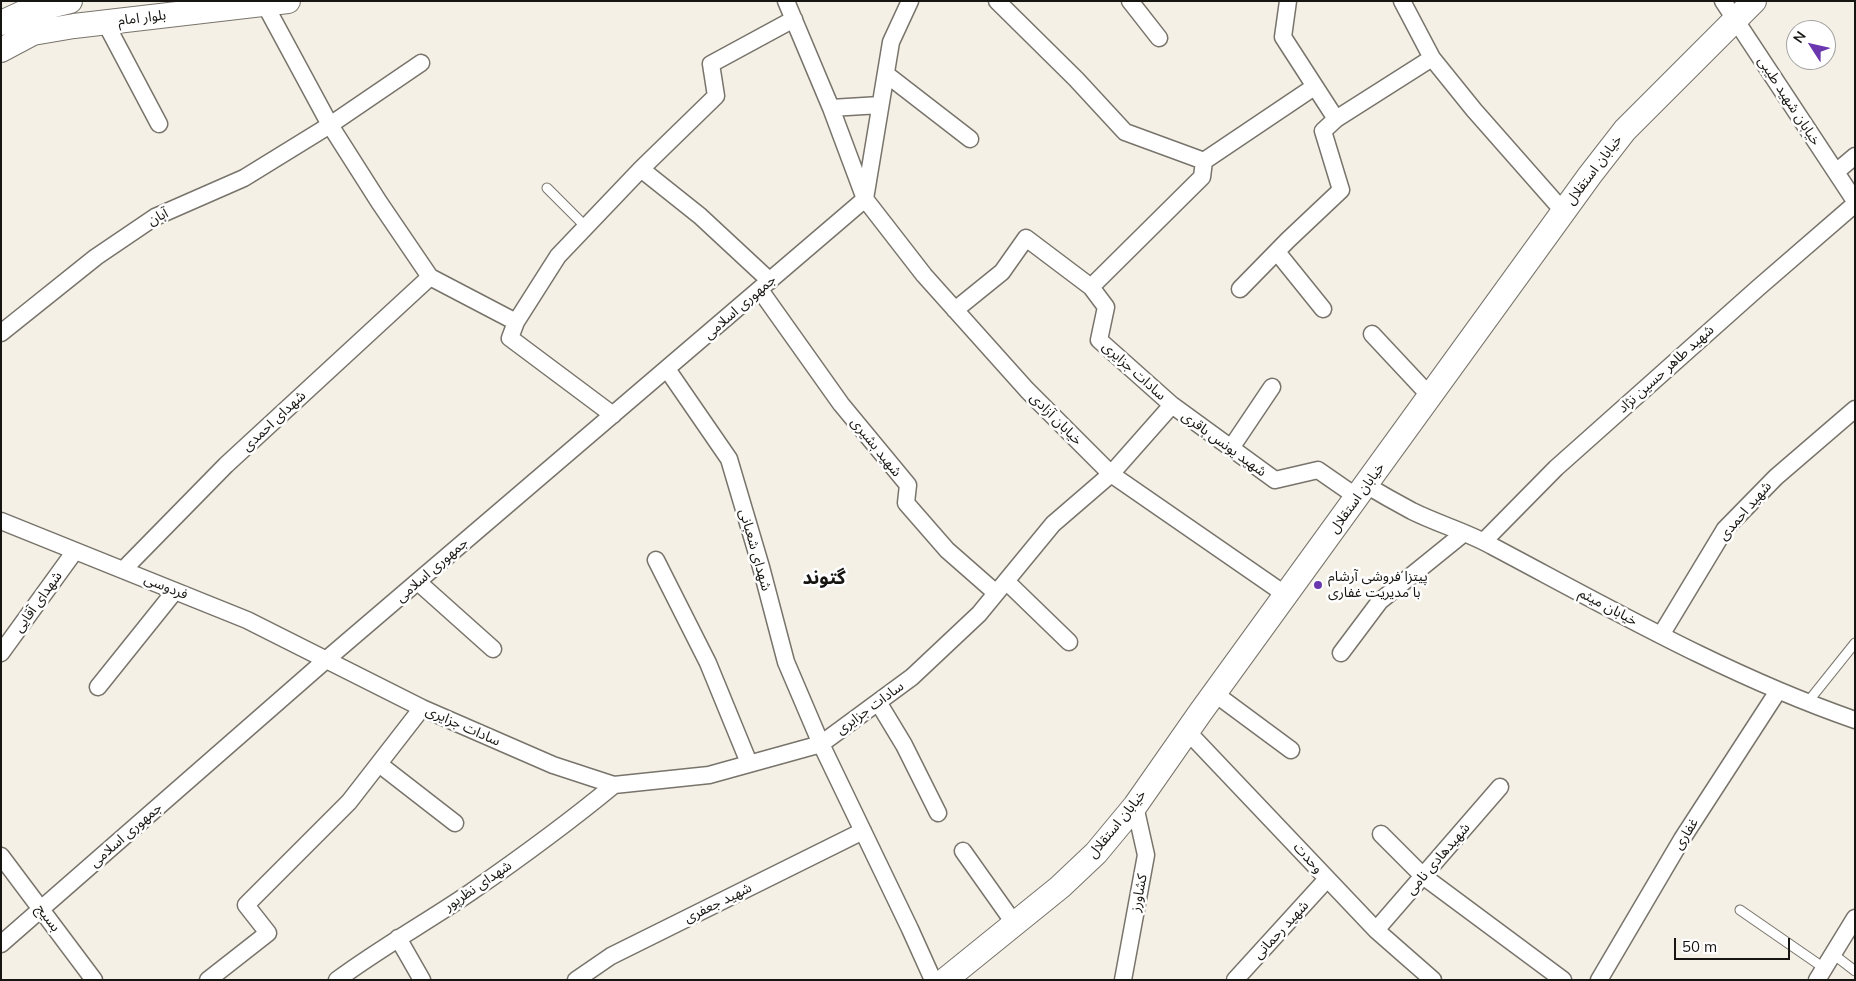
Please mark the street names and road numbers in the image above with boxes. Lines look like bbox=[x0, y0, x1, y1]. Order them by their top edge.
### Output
street label: بلوار امام bbox=[117, 7, 167, 29]
street label: خیابان شهید طیبی bbox=[1754, 53, 1824, 149]
street label: خیابان استقلال bbox=[1562, 132, 1626, 208]
street label: آبان bbox=[145, 205, 171, 229]
street label: جمهوری اسلامی bbox=[701, 271, 779, 343]
street label: شهید طاهر حسین نژاد bbox=[1615, 321, 1717, 417]
street label: سادات جزایری bbox=[1099, 338, 1169, 404]
street label: شهدای احمدی bbox=[239, 387, 309, 455]
street label: خیابان آزادی bbox=[1026, 389, 1086, 449]
street label: شهید یونس باقری bbox=[1178, 408, 1270, 480]
street label: شهید بشیری bbox=[847, 414, 905, 480]
street label: خیابان استقلال bbox=[1326, 459, 1388, 537]
street label: شهید احمدی bbox=[1715, 478, 1775, 544]
street label: شهدای شعبانی bbox=[735, 507, 775, 593]
street label: جمهوری اسلامی bbox=[393, 534, 471, 606]
street label: شهدای آقایی bbox=[10, 568, 66, 636]
street label: فردوسی bbox=[142, 571, 190, 603]
street label: خیابان میثم bbox=[1576, 584, 1640, 630]
street label: سادات جزایری bbox=[833, 678, 907, 738]
street label: سادات جزایری bbox=[423, 702, 503, 750]
street label: خیابان استقلال bbox=[1084, 786, 1150, 862]
street label: جمهوری اسلامی bbox=[87, 799, 165, 871]
street label: غفاری bbox=[1670, 815, 1702, 853]
street label: شهیدهادی نامی bbox=[1402, 820, 1474, 898]
street label: وحدت bbox=[1290, 839, 1326, 877]
street label: شهدای نظرپور bbox=[441, 857, 515, 915]
street label: کشاورز bbox=[1127, 873, 1151, 913]
street label: شهید جعفری bbox=[681, 879, 755, 927]
street label: شهید رحمانی bbox=[1250, 897, 1312, 963]
street label: بسیج bbox=[32, 901, 64, 935]

